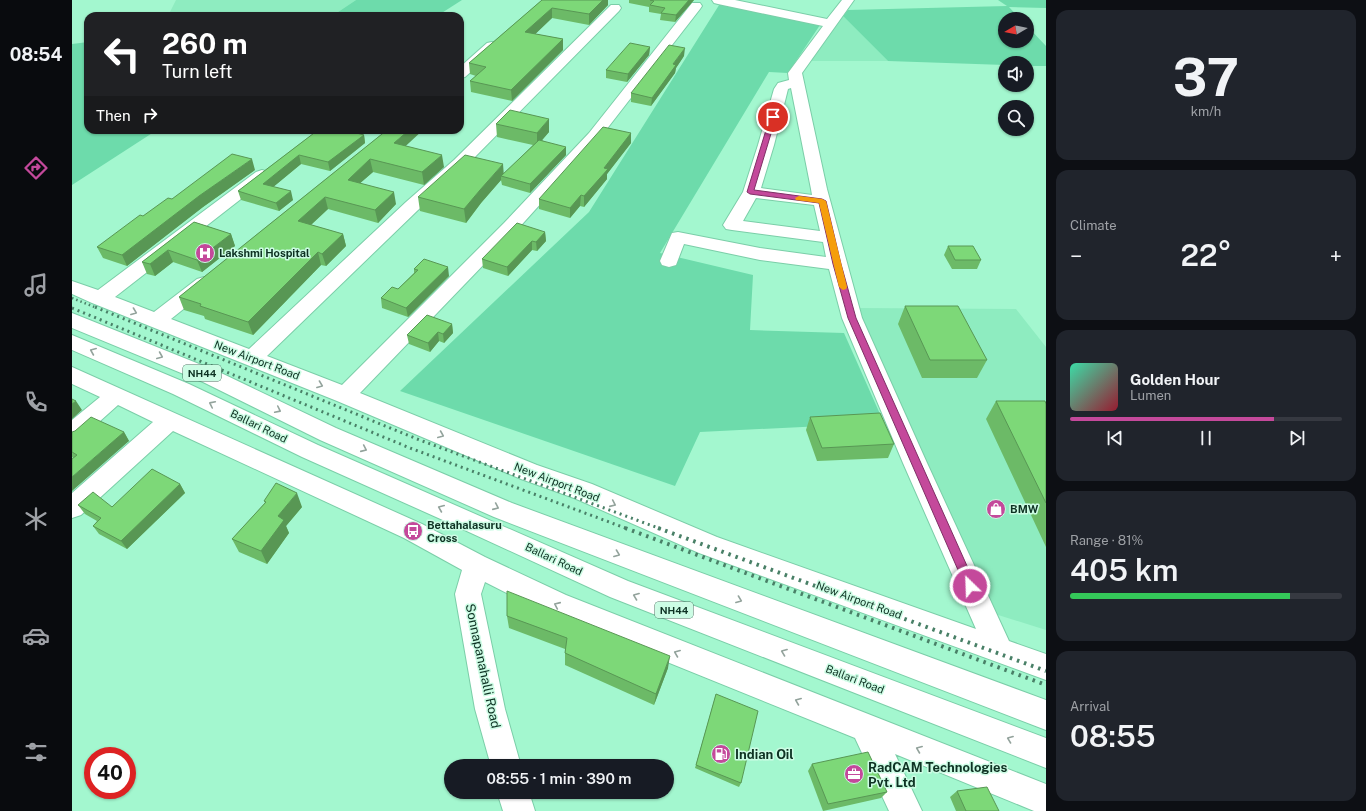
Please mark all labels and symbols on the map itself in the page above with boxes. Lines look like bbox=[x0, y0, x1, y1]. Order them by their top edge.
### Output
north arrow bbox=[998, 12, 1034, 48]
pin bbox=[756, 100, 790, 134]
hospital icon: Lakshmi Hospital bbox=[194, 242, 216, 264]
place label: Lakshmi Hospital bbox=[219, 247, 310, 259]
one-way arrow bbox=[131, 308, 138, 316]
street label: New Airport Road bbox=[213, 338, 301, 382]
one-way arrow bbox=[89, 348, 97, 356]
one-way arrow bbox=[155, 351, 163, 359]
road number: NH44 bbox=[183, 365, 221, 381]
one-way arrow bbox=[317, 381, 324, 389]
one-way arrow bbox=[208, 401, 216, 409]
one-way arrow bbox=[274, 405, 281, 412]
street label: Ballari Road bbox=[229, 407, 289, 445]
one-way arrow bbox=[437, 430, 444, 438]
one-way arrow bbox=[360, 444, 368, 452]
street label: New Airport Road bbox=[513, 460, 601, 504]
shop icon: BMW bbox=[985, 498, 1007, 520]
one-way arrow bbox=[609, 499, 617, 507]
one-way arrow bbox=[492, 502, 500, 510]
place label: BMW bbox=[1010, 503, 1039, 515]
one-way arrow bbox=[437, 505, 445, 513]
place label: Bettahalasuru Cross bbox=[427, 519, 502, 544]
bus stop icon: Bettahalasuru Cross bbox=[402, 520, 424, 542]
street label: Ballari Road bbox=[523, 541, 585, 577]
one-way arrow bbox=[614, 549, 621, 557]
position arrow bbox=[949, 565, 991, 607]
street label: New Airport Road bbox=[814, 579, 904, 621]
one-way arrow bbox=[633, 592, 640, 600]
one-way arrow bbox=[735, 595, 742, 604]
one-way arrow bbox=[553, 601, 560, 609]
street label: Sonnapanahalli Road bbox=[462, 602, 504, 730]
road number: NH44 bbox=[655, 602, 693, 618]
one-way arrow bbox=[780, 649, 787, 657]
one-way arrow bbox=[674, 650, 682, 658]
street label: Ballari Road bbox=[824, 662, 886, 696]
one-way arrow bbox=[794, 698, 802, 706]
one-way arrow bbox=[1006, 735, 1013, 743]
fuel station icon: Indian Oil bbox=[710, 743, 732, 765]
one-way arrow bbox=[915, 746, 922, 754]
speed limit sign: 40 bbox=[84, 747, 136, 799]
place label: Indian Oil bbox=[735, 747, 794, 762]
place label: RadCAM Technologies Pvt. Ltd bbox=[868, 760, 1007, 790]
office icon: RadCAM Technologies Pvt. Ltd bbox=[843, 763, 865, 785]

